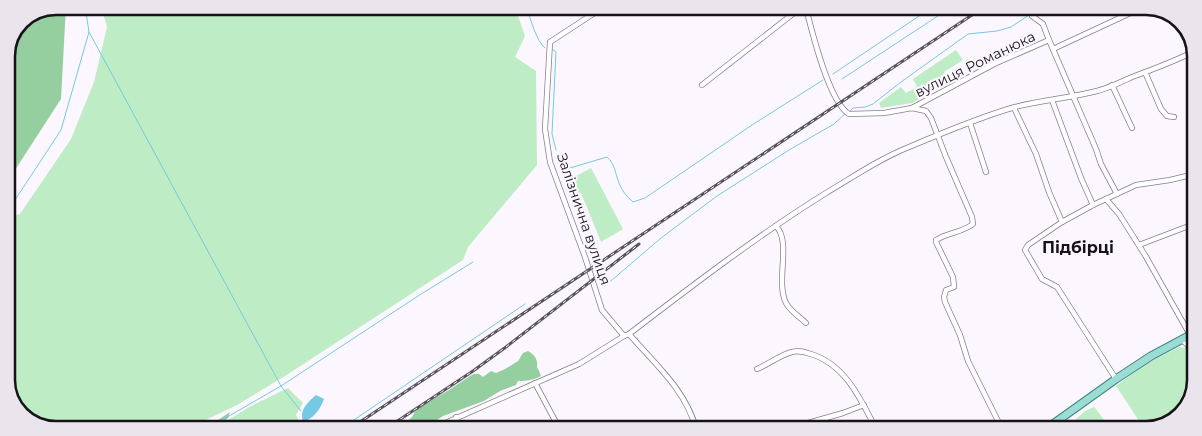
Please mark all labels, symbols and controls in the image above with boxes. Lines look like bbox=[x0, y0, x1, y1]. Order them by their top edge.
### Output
street label: вулиця Романюка bbox=[912, 27, 1038, 101]
street label: Залізнична вулиця bbox=[553, 151, 615, 287]
district label: Підбірці bbox=[1042, 238, 1114, 257]

